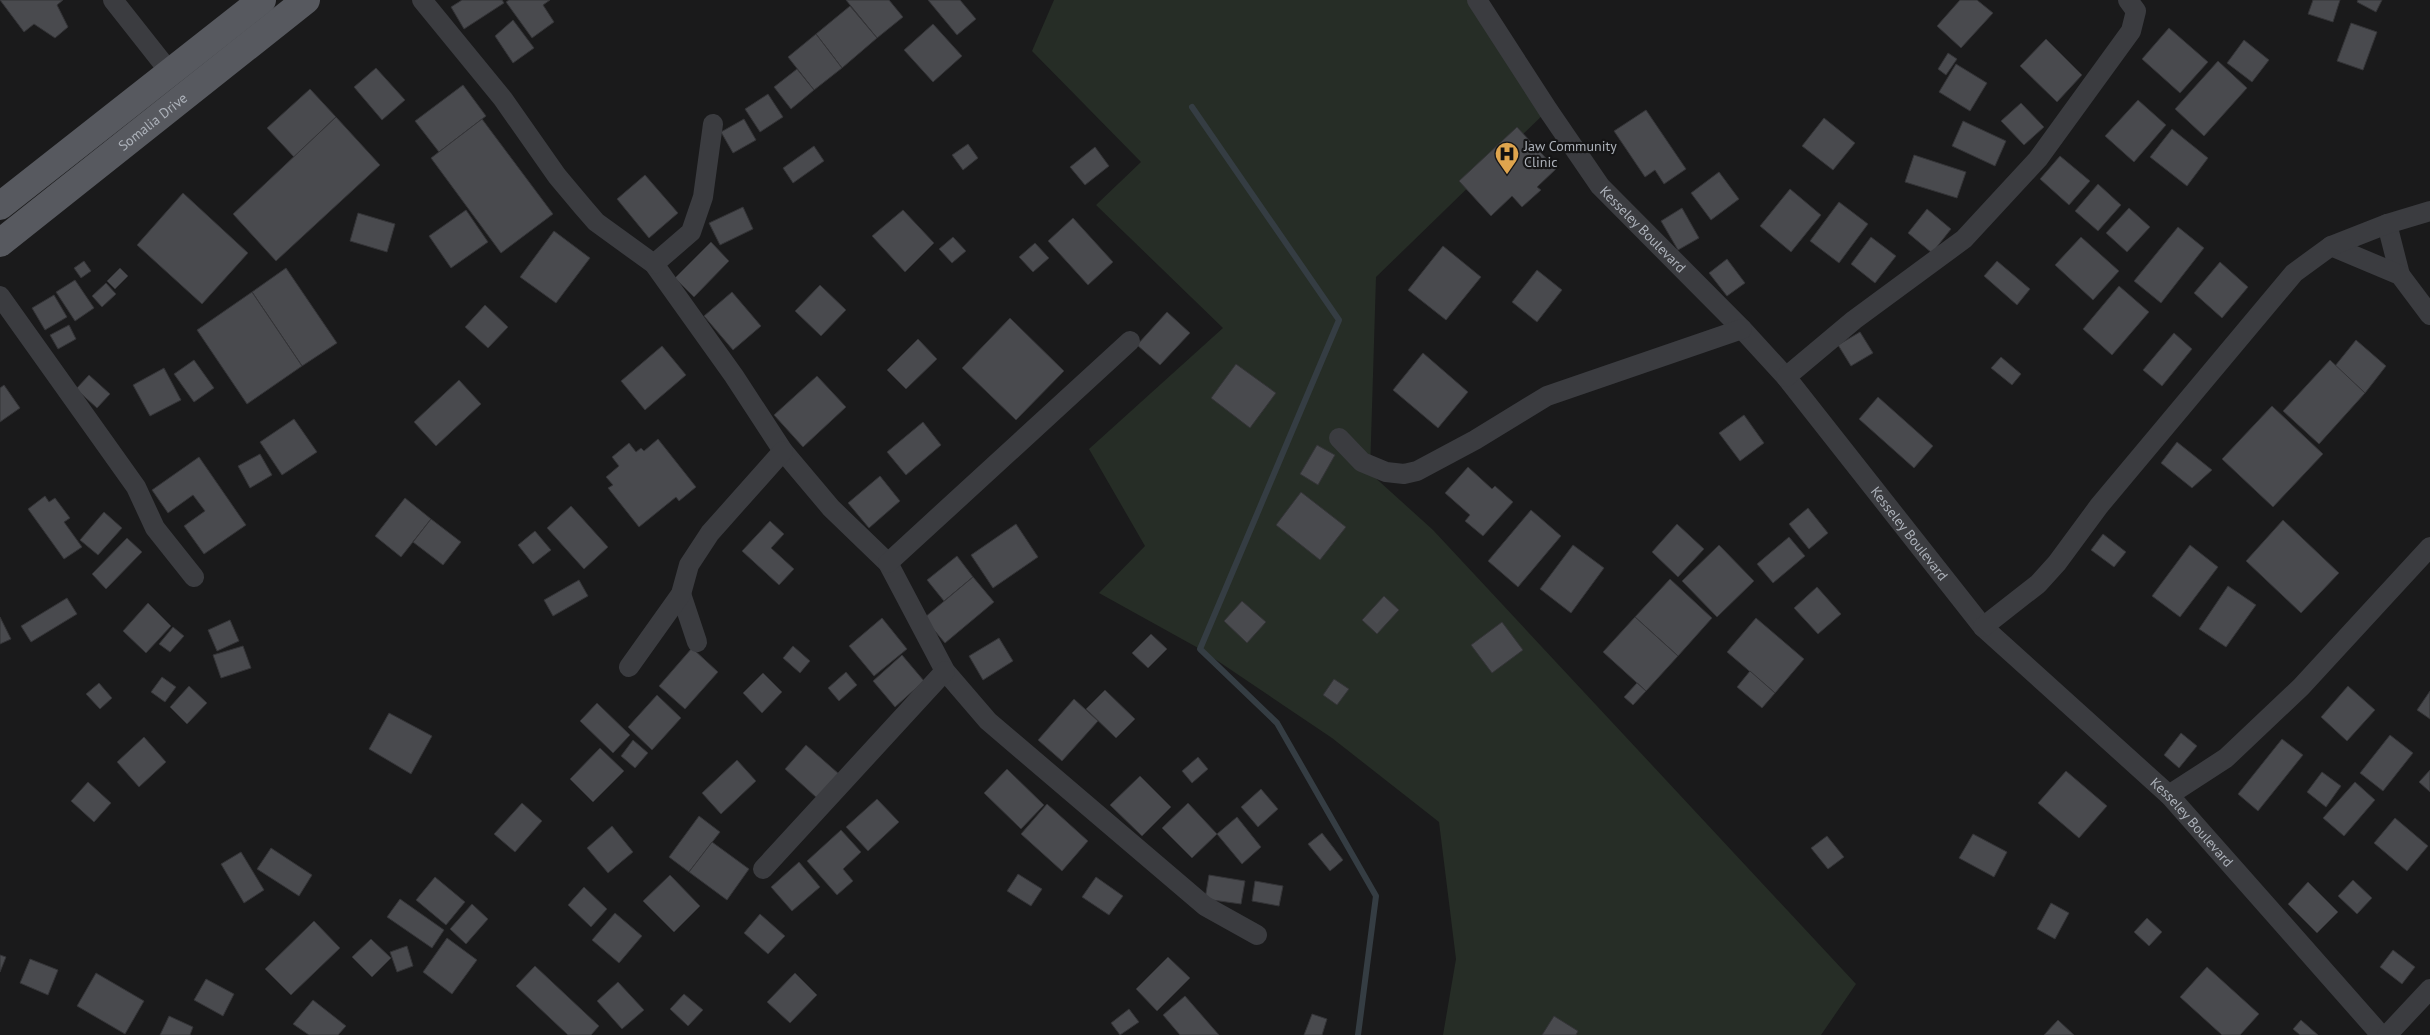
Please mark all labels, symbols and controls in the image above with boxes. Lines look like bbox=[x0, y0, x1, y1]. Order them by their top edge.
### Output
street label: Somalia Drive bbox=[115, 89, 191, 155]
place label: Jaw Community Clinic bbox=[1523, 137, 1617, 171]
hospital icon: Jaw Community Clinic bbox=[1494, 141, 1520, 175]
street label: Kesseley Boulevard bbox=[1596, 182, 1690, 276]
street label: Kesseley Boulevard bbox=[1867, 483, 1952, 584]
street label: Kesseley Boulevard bbox=[2147, 774, 2237, 871]

